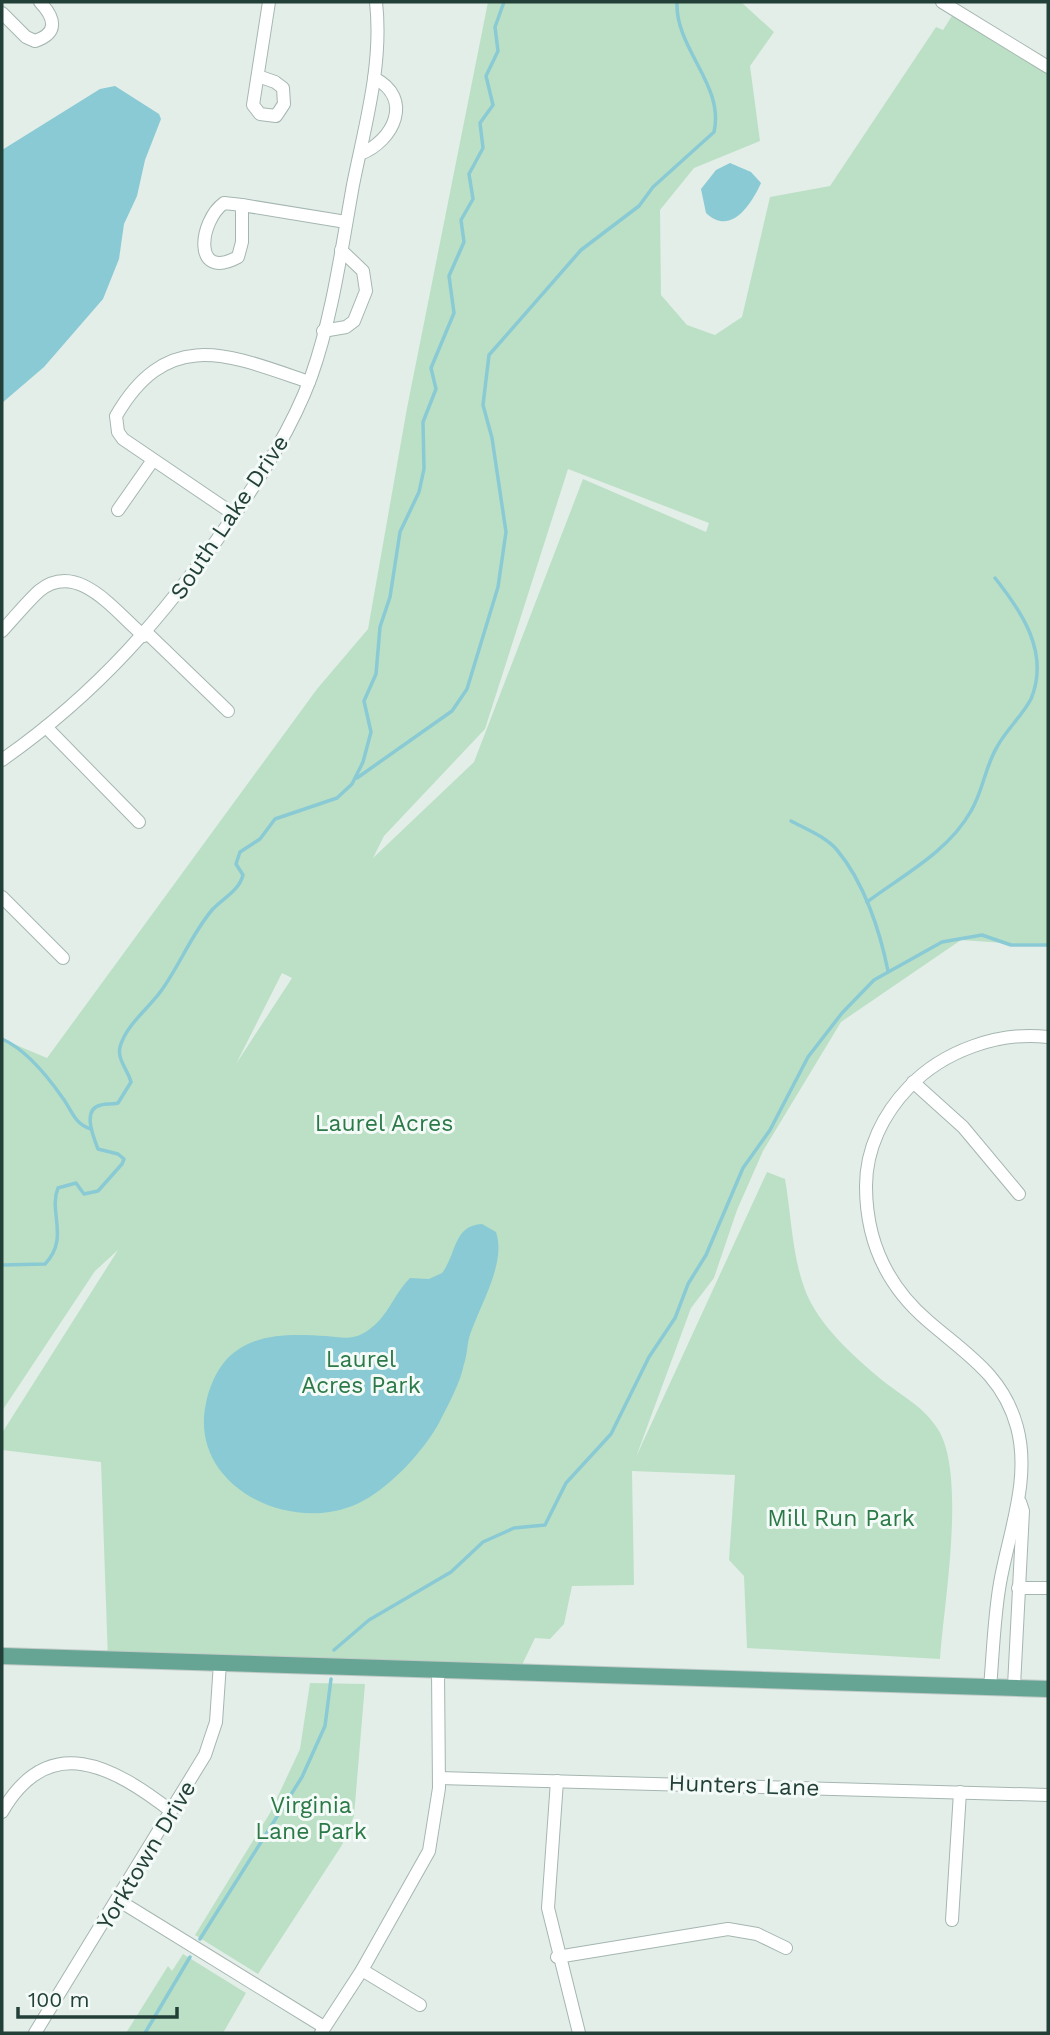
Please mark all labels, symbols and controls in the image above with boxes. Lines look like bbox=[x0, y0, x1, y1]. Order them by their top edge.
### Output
street label: South Lake Drive bbox=[164, 430, 294, 604]
park label: Laurel Acres bbox=[315, 1110, 453, 1137]
park label: Laurel Acres Park bbox=[301, 1346, 421, 1399]
park label: Mill Run Park bbox=[767, 1505, 915, 1532]
street label: Hunters Lane bbox=[668, 1769, 820, 1802]
street label: Yorktown Drive bbox=[91, 1776, 202, 1935]
park label: Virginia Lane Park bbox=[255, 1792, 367, 1845]
scale bar bbox=[18, 1976, 177, 2020]
text: 100 m bbox=[28, 1987, 90, 2012]

